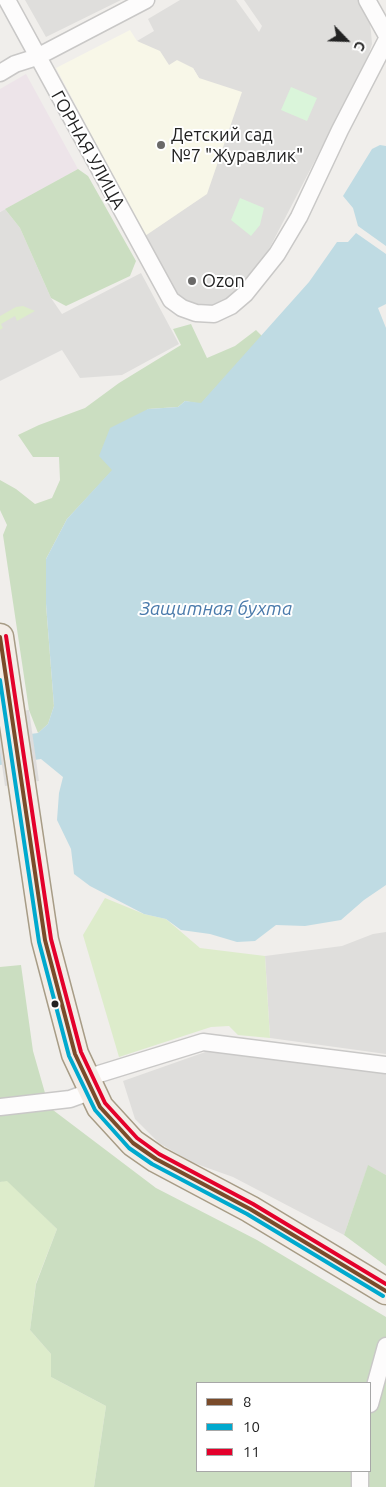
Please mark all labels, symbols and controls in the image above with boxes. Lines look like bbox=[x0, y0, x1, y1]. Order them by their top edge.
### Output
north arrow bbox=[321, 15, 371, 65]
text: С bbox=[351, 39, 369, 53]
street label: ГОРНАЯ УЛИЦА bbox=[46, 87, 130, 213]
place label: Детский сад №7 "Журавлик" bbox=[171, 124, 303, 166]
marker: Детский сад №7 "Журавлик" bbox=[155, 139, 167, 151]
place label: Ozon bbox=[202, 270, 245, 292]
marker: Ozon bbox=[186, 275, 198, 287]
water label: Защитная бухта bbox=[140, 598, 292, 620]
unlabelled marker bbox=[50, 999, 60, 1009]
legend bbox=[196, 1382, 371, 1472]
text: 8 bbox=[243, 1393, 251, 1410]
text: 10 bbox=[243, 1418, 260, 1435]
text: 11 bbox=[243, 1443, 260, 1460]

